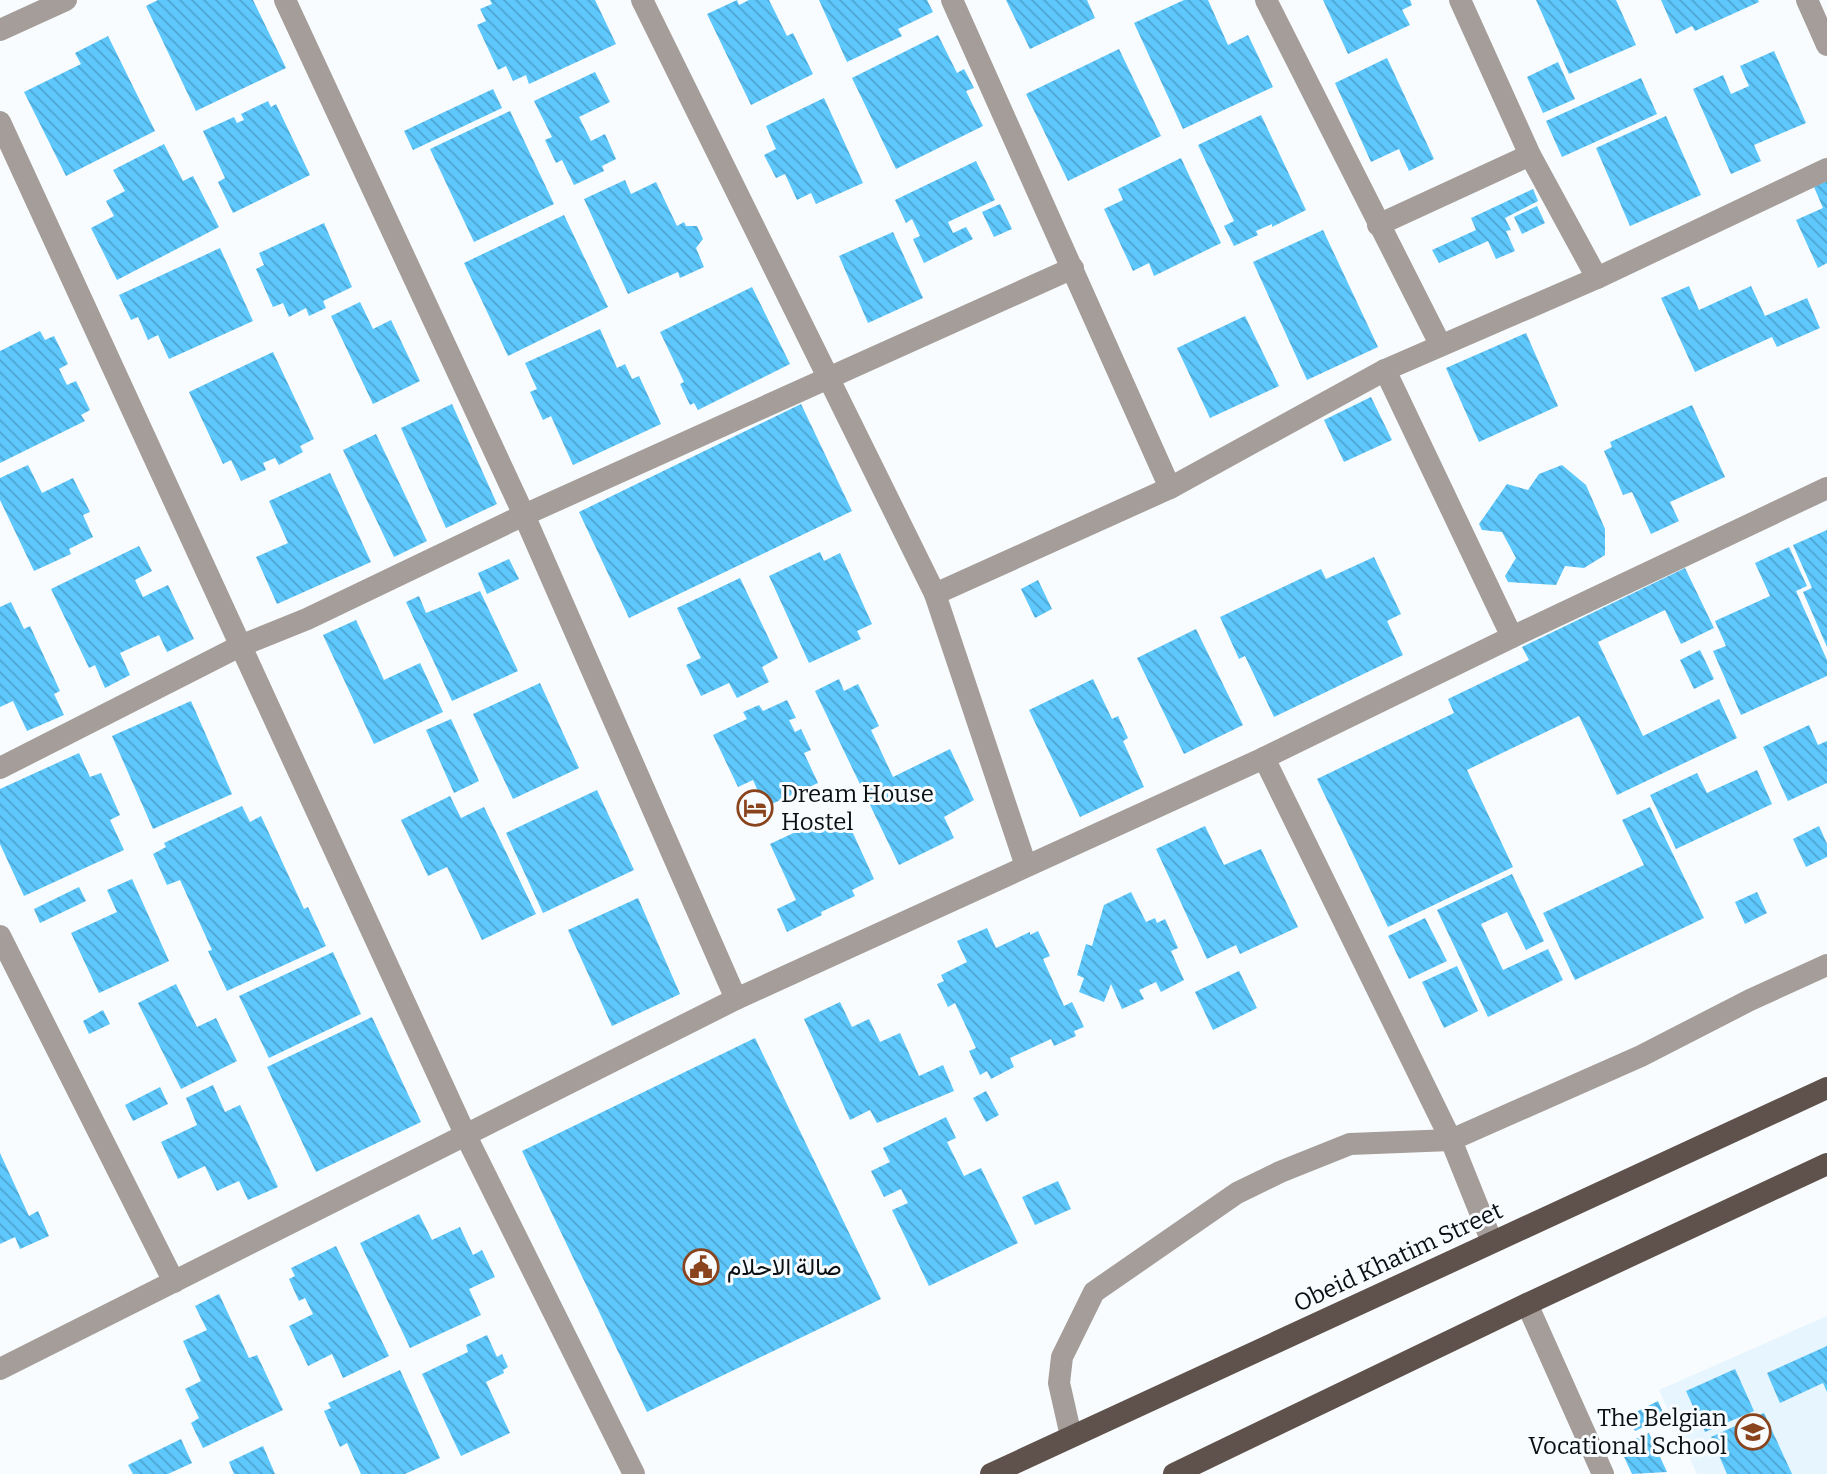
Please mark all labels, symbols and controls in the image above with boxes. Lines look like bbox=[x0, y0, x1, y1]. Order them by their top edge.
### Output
place label: Dream House Hostel bbox=[781, 780, 934, 836]
hotel icon: Dream House Hostel bbox=[736, 789, 774, 827]
street label: Obeid Khatim Street bbox=[1289, 1196, 1507, 1318]
public building icon: صالة الاحلام bbox=[682, 1248, 720, 1286]
place label: صالة الاحلام bbox=[727, 1253, 842, 1283]
place label: The Belgian Vocational School bbox=[1528, 1404, 1727, 1460]
school or university icon: The Belgian Vocational School bbox=[1734, 1413, 1772, 1451]

